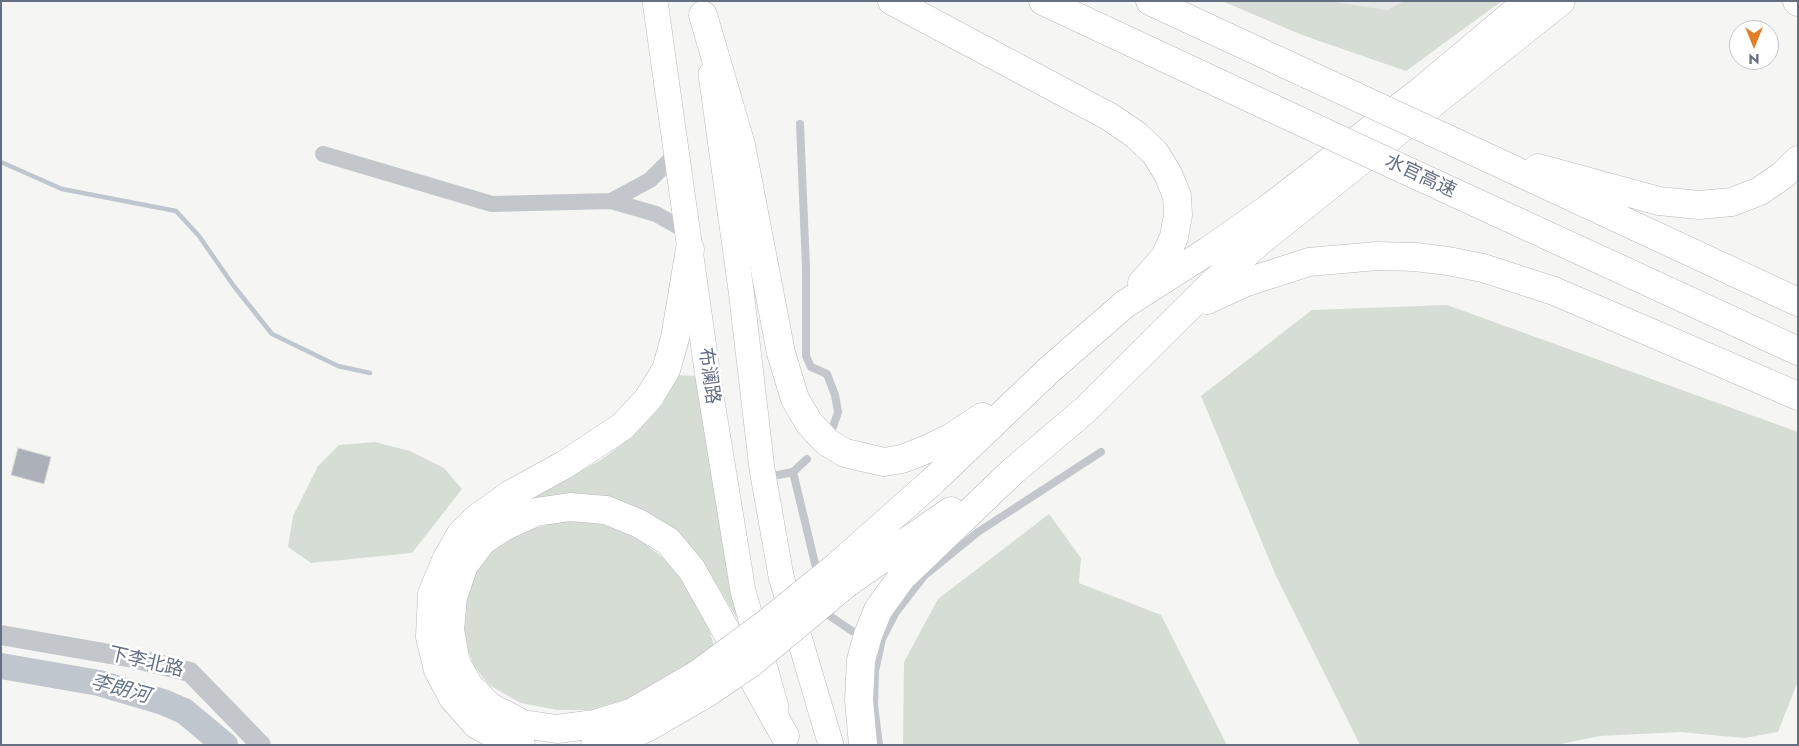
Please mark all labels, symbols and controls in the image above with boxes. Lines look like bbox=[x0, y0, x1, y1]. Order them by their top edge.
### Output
north arrow bbox=[1729, 20, 1779, 70]
text: N bbox=[1748, 49, 1760, 69]
street label: 水官高速 bbox=[1381, 151, 1459, 203]
street label: 布澜路 bbox=[693, 346, 723, 406]
street label: 下李北路 bbox=[106, 643, 186, 683]
water label: 李朗河 bbox=[88, 671, 152, 709]

